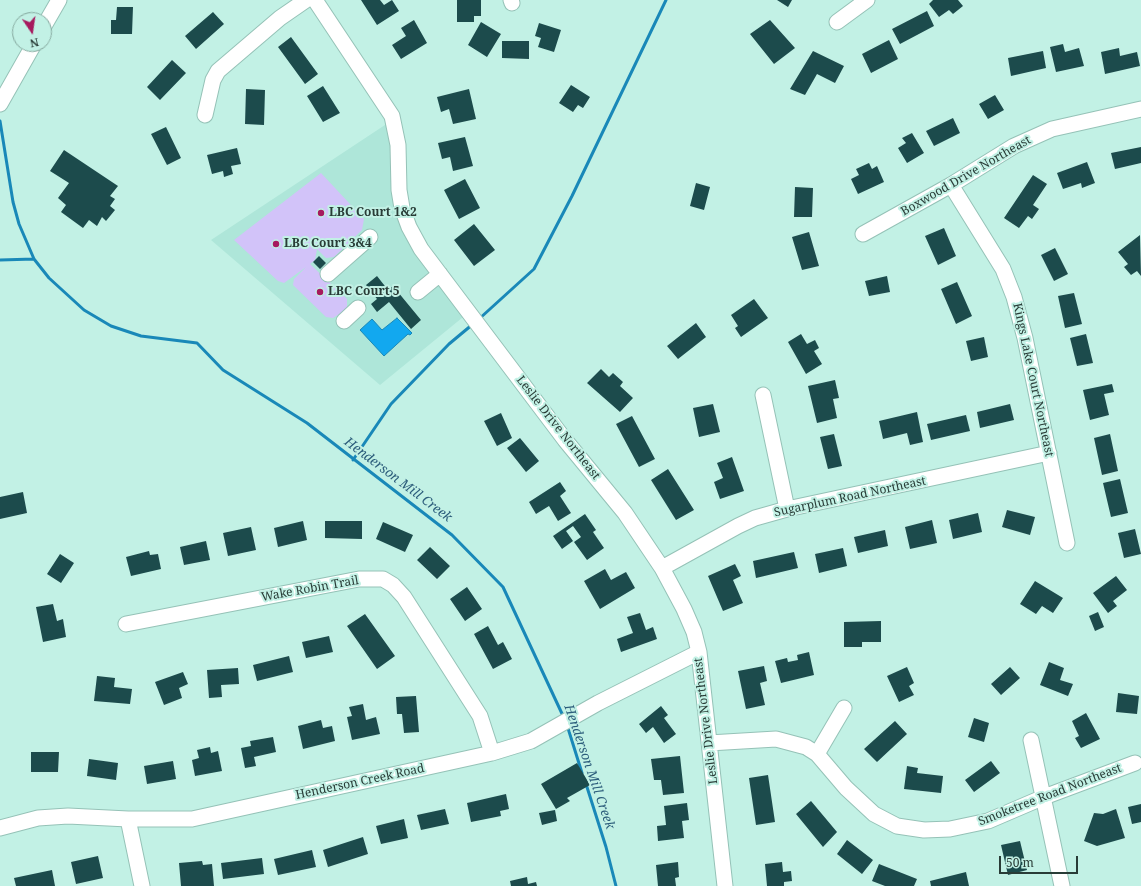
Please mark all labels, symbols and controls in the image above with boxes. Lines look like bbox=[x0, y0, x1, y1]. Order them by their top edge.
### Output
north arrow bbox=[12, 12, 52, 52]
text: N bbox=[29, 35, 41, 51]
street label: Boxwood Drive Northeast bbox=[899, 133, 1033, 219]
place label: LBC Court 1&2 bbox=[329, 206, 417, 220]
marker: LBC Court 1&2 bbox=[316, 208, 326, 218]
place label: LBC Court 3&4 bbox=[284, 237, 372, 251]
marker: LBC Court 3&4 bbox=[271, 239, 281, 249]
place label: LBC Court 5 bbox=[328, 285, 399, 299]
marker: LBC Court 5 bbox=[315, 287, 325, 297]
street label: Kings Lake Court Northeast bbox=[1010, 302, 1056, 458]
street label: Leslie Drive Northeast bbox=[513, 373, 603, 483]
water label: Henderson Mill Creek bbox=[341, 434, 455, 526]
street label: Sugarplum Road Northeast bbox=[773, 474, 927, 520]
street label: Wake Robin Trail bbox=[260, 573, 360, 605]
street label: Leslie Drive Northeast bbox=[691, 657, 721, 785]
water label: Henderson Mill Creek bbox=[560, 703, 618, 831]
street label: Henderson Creek Road bbox=[294, 761, 426, 803]
street label: Smoketree Road Northeast bbox=[976, 761, 1124, 829]
scale bar bbox=[1001, 848, 1080, 874]
text: 50 m bbox=[1006, 854, 1034, 871]

